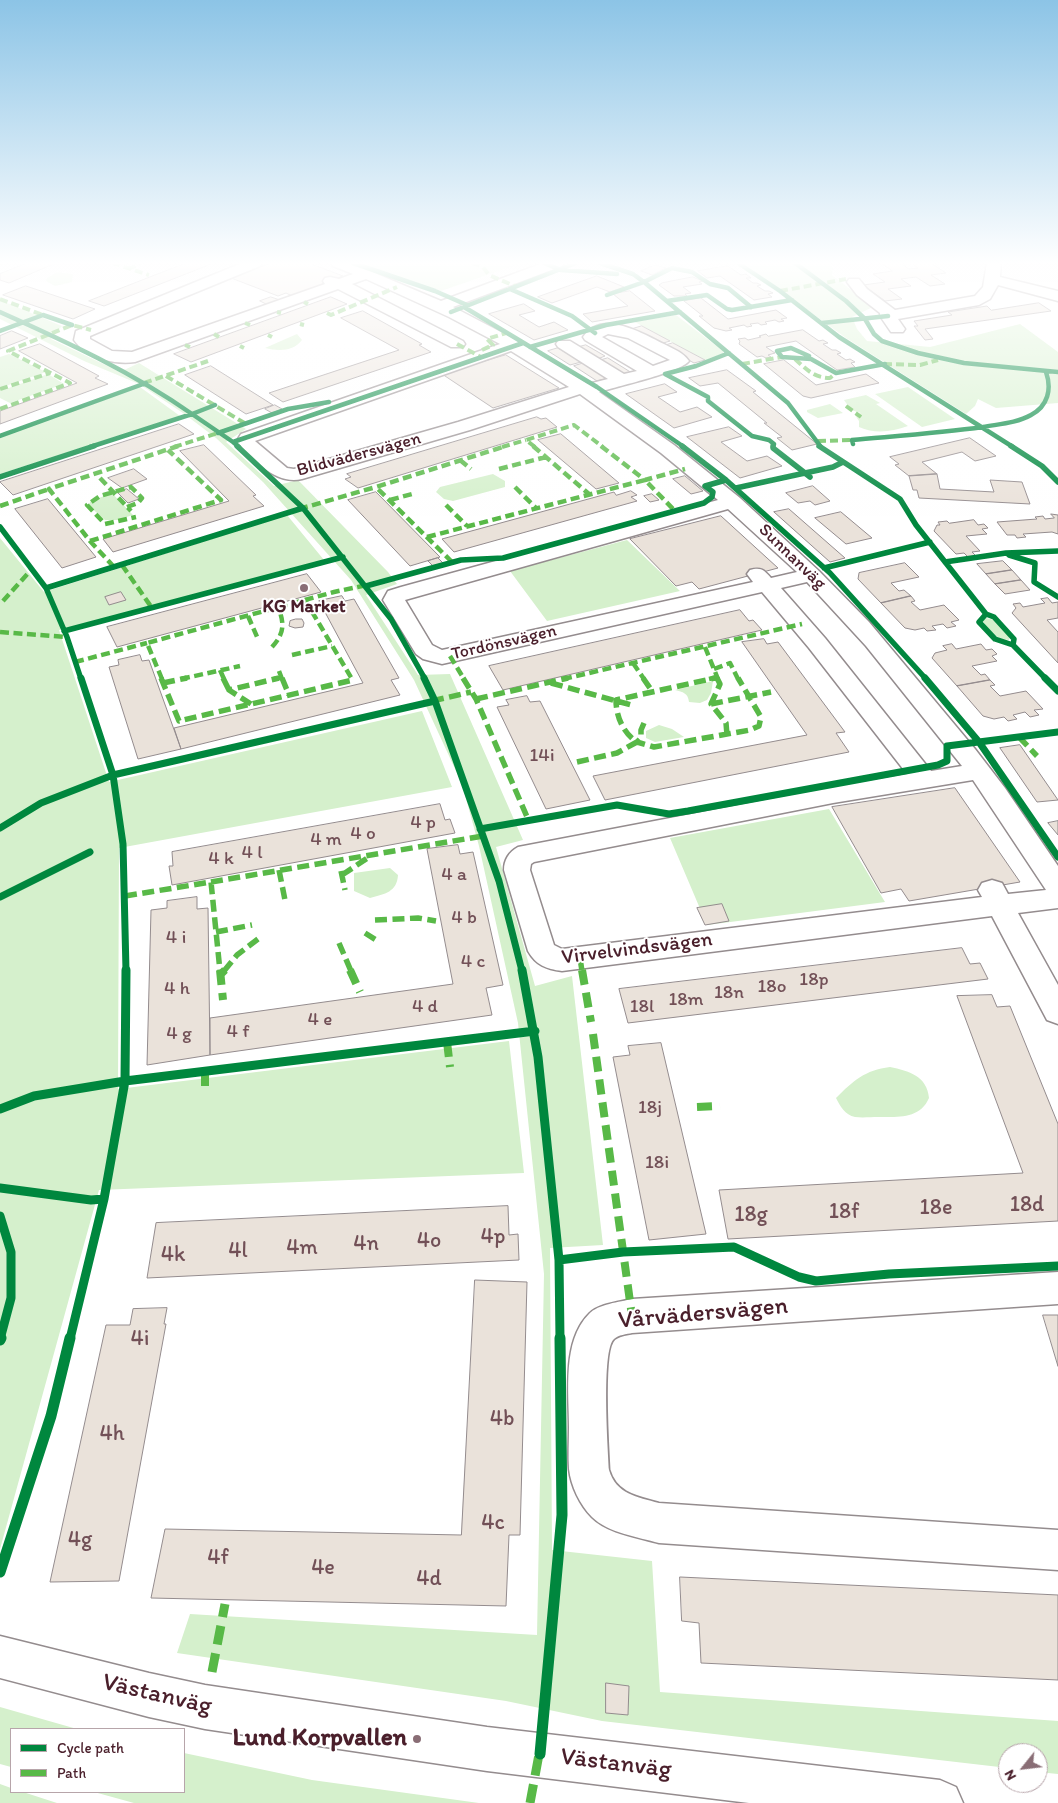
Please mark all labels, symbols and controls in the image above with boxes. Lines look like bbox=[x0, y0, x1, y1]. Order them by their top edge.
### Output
street label: Blidvädersvägen bbox=[295, 428, 423, 482]
street label: Sunnanväg bbox=[754, 519, 830, 595]
marker: KG Market bbox=[298, 582, 310, 594]
place label: KG Market bbox=[262, 596, 346, 618]
street label: Tordönsvägen bbox=[449, 620, 559, 666]
house number: 14i bbox=[529, 745, 555, 767]
house number: 4 p bbox=[410, 812, 436, 834]
house number: 4 o bbox=[350, 823, 376, 845]
house number: 4 m bbox=[310, 829, 342, 851]
house number: 4 l bbox=[241, 842, 263, 864]
house number: 4 k bbox=[208, 848, 234, 870]
house number: 4 a bbox=[441, 864, 467, 886]
house number: 4 b bbox=[451, 907, 477, 929]
house number: 4 i bbox=[166, 927, 186, 949]
street label: Virvelvindsvägen bbox=[560, 927, 714, 971]
house number: 4 c bbox=[461, 951, 485, 973]
house number: 18p bbox=[799, 969, 829, 991]
house number: 18o bbox=[758, 976, 786, 998]
house number: 4 h bbox=[164, 978, 190, 1000]
house number: 18n bbox=[714, 982, 744, 1004]
house number: 18m bbox=[668, 989, 704, 1011]
house number: 4 d bbox=[412, 996, 438, 1018]
house number: 18l bbox=[630, 996, 654, 1018]
house number: 4 e bbox=[308, 1009, 332, 1031]
house number: 4 f bbox=[227, 1021, 249, 1043]
house number: 4 g bbox=[166, 1023, 192, 1045]
house number: 18j bbox=[638, 1097, 662, 1119]
house number: 18i bbox=[645, 1152, 669, 1174]
house number: 18d bbox=[1010, 1192, 1044, 1218]
house number: 18e bbox=[920, 1195, 952, 1221]
house number: 18f bbox=[829, 1199, 859, 1225]
house number: 18g bbox=[734, 1202, 768, 1228]
house number: 4p bbox=[481, 1224, 505, 1250]
house number: 4o bbox=[417, 1228, 441, 1254]
house number: 4n bbox=[353, 1231, 379, 1257]
house number: 4m bbox=[286, 1235, 318, 1261]
house number: 4l bbox=[228, 1238, 248, 1264]
house number: 4k bbox=[161, 1242, 185, 1268]
street label: Vårvädersvägen bbox=[617, 1292, 789, 1336]
house number: 4i bbox=[131, 1326, 149, 1352]
house number: 4b bbox=[490, 1406, 514, 1432]
house number: 4h bbox=[99, 1421, 125, 1447]
house number: 4c bbox=[481, 1510, 505, 1536]
house number: 4g bbox=[68, 1527, 92, 1553]
house number: 4f bbox=[207, 1545, 229, 1571]
house number: 4e bbox=[311, 1555, 335, 1581]
house number: 4d bbox=[416, 1566, 442, 1592]
street label: Västanväg bbox=[99, 1668, 215, 1722]
place label: Lund Korpvallen bbox=[233, 1724, 407, 1754]
legend bbox=[10, 1728, 185, 1793]
marker: Lund Korpvallen bbox=[411, 1733, 423, 1745]
text: Cycle path bbox=[57, 1739, 124, 1757]
street label: Västanväg bbox=[559, 1742, 673, 1786]
north arrow bbox=[998, 1743, 1048, 1793]
text: Path bbox=[57, 1764, 86, 1782]
text: N bbox=[1001, 1767, 1020, 1783]

